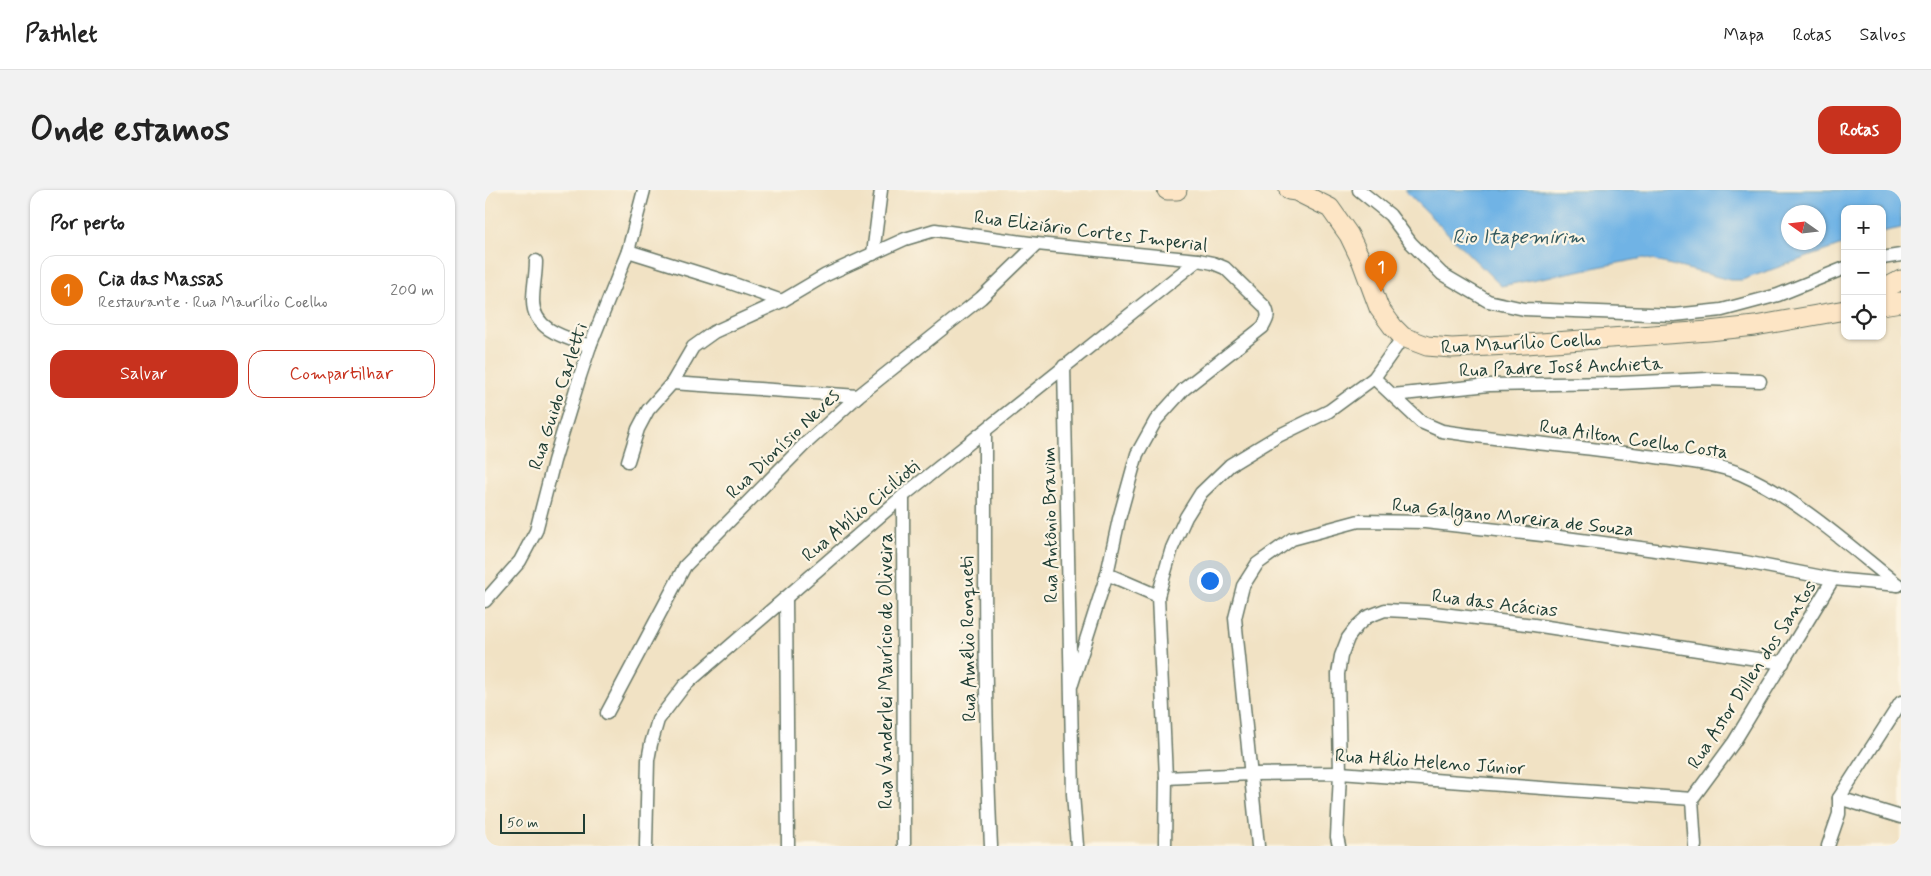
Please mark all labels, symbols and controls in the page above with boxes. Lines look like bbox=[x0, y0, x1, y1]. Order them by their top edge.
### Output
text: Pathlet bbox=[25, 19, 97, 50]
text: Mapa bbox=[1723, 23, 1764, 47]
text: Rotas bbox=[1792, 23, 1832, 47]
text: Salvos bbox=[1860, 23, 1906, 47]
button: Rotas bbox=[1818, 106, 1901, 154]
text: Onde estamos bbox=[30, 107, 230, 153]
street label: Rua Eliziário Cortes Imperial bbox=[973, 205, 1209, 258]
north arrow bbox=[1781, 205, 1826, 250]
map controls bbox=[1841, 205, 1886, 340]
button: + bbox=[1841, 205, 1886, 250]
text: Por perto bbox=[50, 209, 125, 237]
water label: Rio Itapemirim bbox=[1452, 224, 1586, 251]
button: − bbox=[1841, 250, 1886, 295]
pin: 1 bbox=[1365, 251, 1397, 292]
text: Cia das Massas bbox=[98, 267, 223, 292]
text: 1 bbox=[63, 280, 71, 301]
text: 200 m bbox=[390, 280, 434, 301]
text: Restaurante · Rua Maurílio Coelho bbox=[98, 292, 327, 313]
button: locate bbox=[1841, 295, 1886, 340]
street label: Rua Guido Carletti bbox=[523, 320, 594, 473]
street label: Rua Maurílio Coelho bbox=[1440, 327, 1602, 360]
button: Salvar bbox=[50, 350, 238, 398]
button: Compartilhar bbox=[248, 350, 435, 398]
street label: Rua Padre José Anchieta bbox=[1459, 351, 1664, 384]
street label: Rua Dionísio Neves bbox=[721, 383, 845, 505]
street label: Rua Ailton Coelho Costa bbox=[1538, 414, 1730, 465]
street label: Rua Antônio Bravim bbox=[1037, 447, 1064, 603]
street label: Rua Abílio Cicilioti bbox=[797, 454, 925, 568]
street label: Rua Galgano Moreira de Souza bbox=[1391, 492, 1635, 545]
street label: Rua Vanderlei Maurício de Oliveira bbox=[874, 533, 899, 809]
street label: Rua Amélio Ronqueti bbox=[955, 556, 982, 722]
your location bbox=[1197, 568, 1223, 594]
street label: Rua Astor Dillen dos Santos bbox=[1682, 576, 1823, 774]
street label: Rua das Acácias bbox=[1430, 583, 1559, 624]
street label: Rua Hélio Heleno Júnior bbox=[1334, 743, 1526, 782]
scale bar bbox=[500, 811, 585, 834]
text: 50 m bbox=[507, 814, 538, 832]

